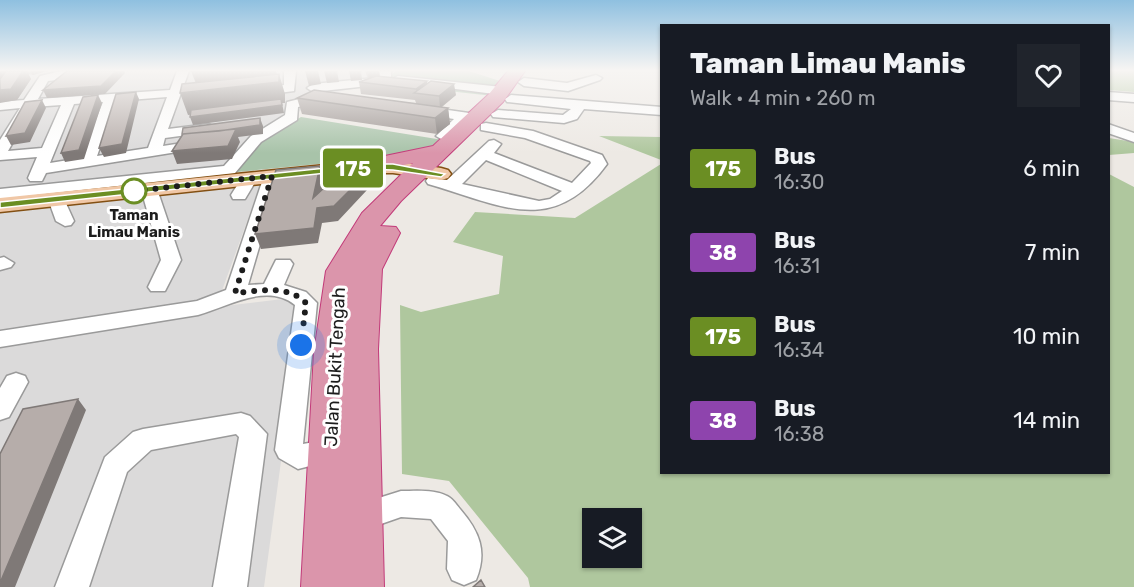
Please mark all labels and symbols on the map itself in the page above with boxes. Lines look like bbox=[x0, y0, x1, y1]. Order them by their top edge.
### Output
line badge: 175 bbox=[318, 148, 388, 188]
marker: Taman Limau Manis bbox=[121, 178, 147, 204]
place label: Taman Limau Manis bbox=[88, 206, 180, 241]
street label: Jalan Bukit Tengah bbox=[320, 287, 350, 447]
your location bbox=[286, 330, 316, 360]

